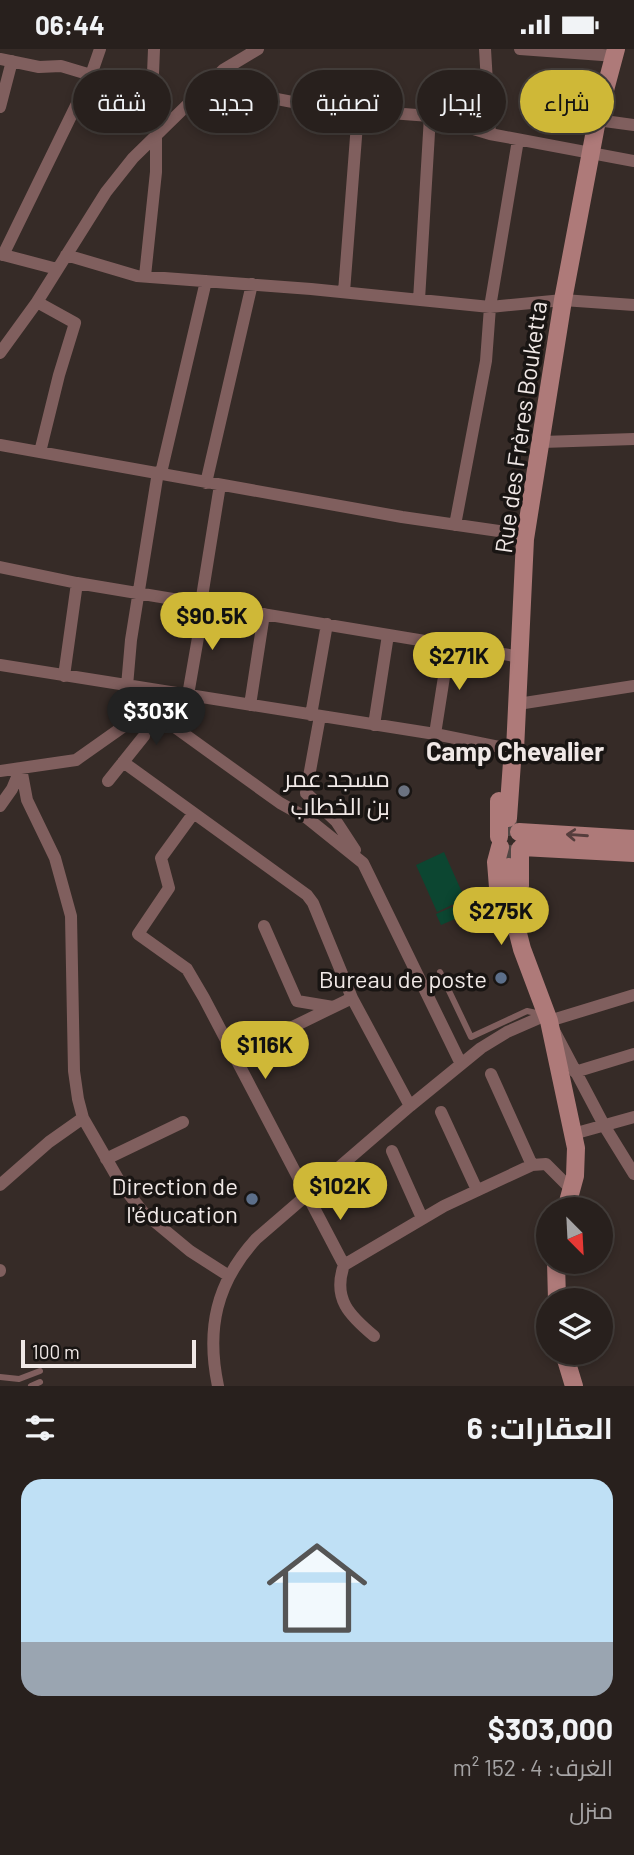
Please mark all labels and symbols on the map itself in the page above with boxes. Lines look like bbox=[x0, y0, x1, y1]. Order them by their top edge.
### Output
street label: Rue des Frères Bouketta bbox=[488, 299, 552, 555]
pin: $90.5K bbox=[155, 593, 269, 652]
pin: $271K bbox=[410, 633, 508, 692]
pin: $303K bbox=[107, 687, 205, 747]
district label: Camp Chevalier bbox=[426, 735, 604, 766]
place label: مسجد عمر بن الخطاب bbox=[282, 763, 390, 821]
marker: مسجد عمر بن الخطاب bbox=[396, 783, 412, 799]
one-way arrow bbox=[566, 828, 589, 841]
pin: $275K bbox=[452, 887, 550, 947]
place label: Bureau de poste bbox=[319, 964, 487, 993]
marker: Bureau de poste bbox=[493, 970, 509, 986]
pin: $116K bbox=[216, 1021, 314, 1081]
pin: $102K bbox=[291, 1163, 389, 1222]
place label: Direction de l'éducation bbox=[112, 1171, 238, 1228]
marker: Direction de l'éducation bbox=[244, 1191, 260, 1207]
north arrow bbox=[536, 1197, 612, 1274]
scale bar bbox=[21, 1337, 196, 1369]

